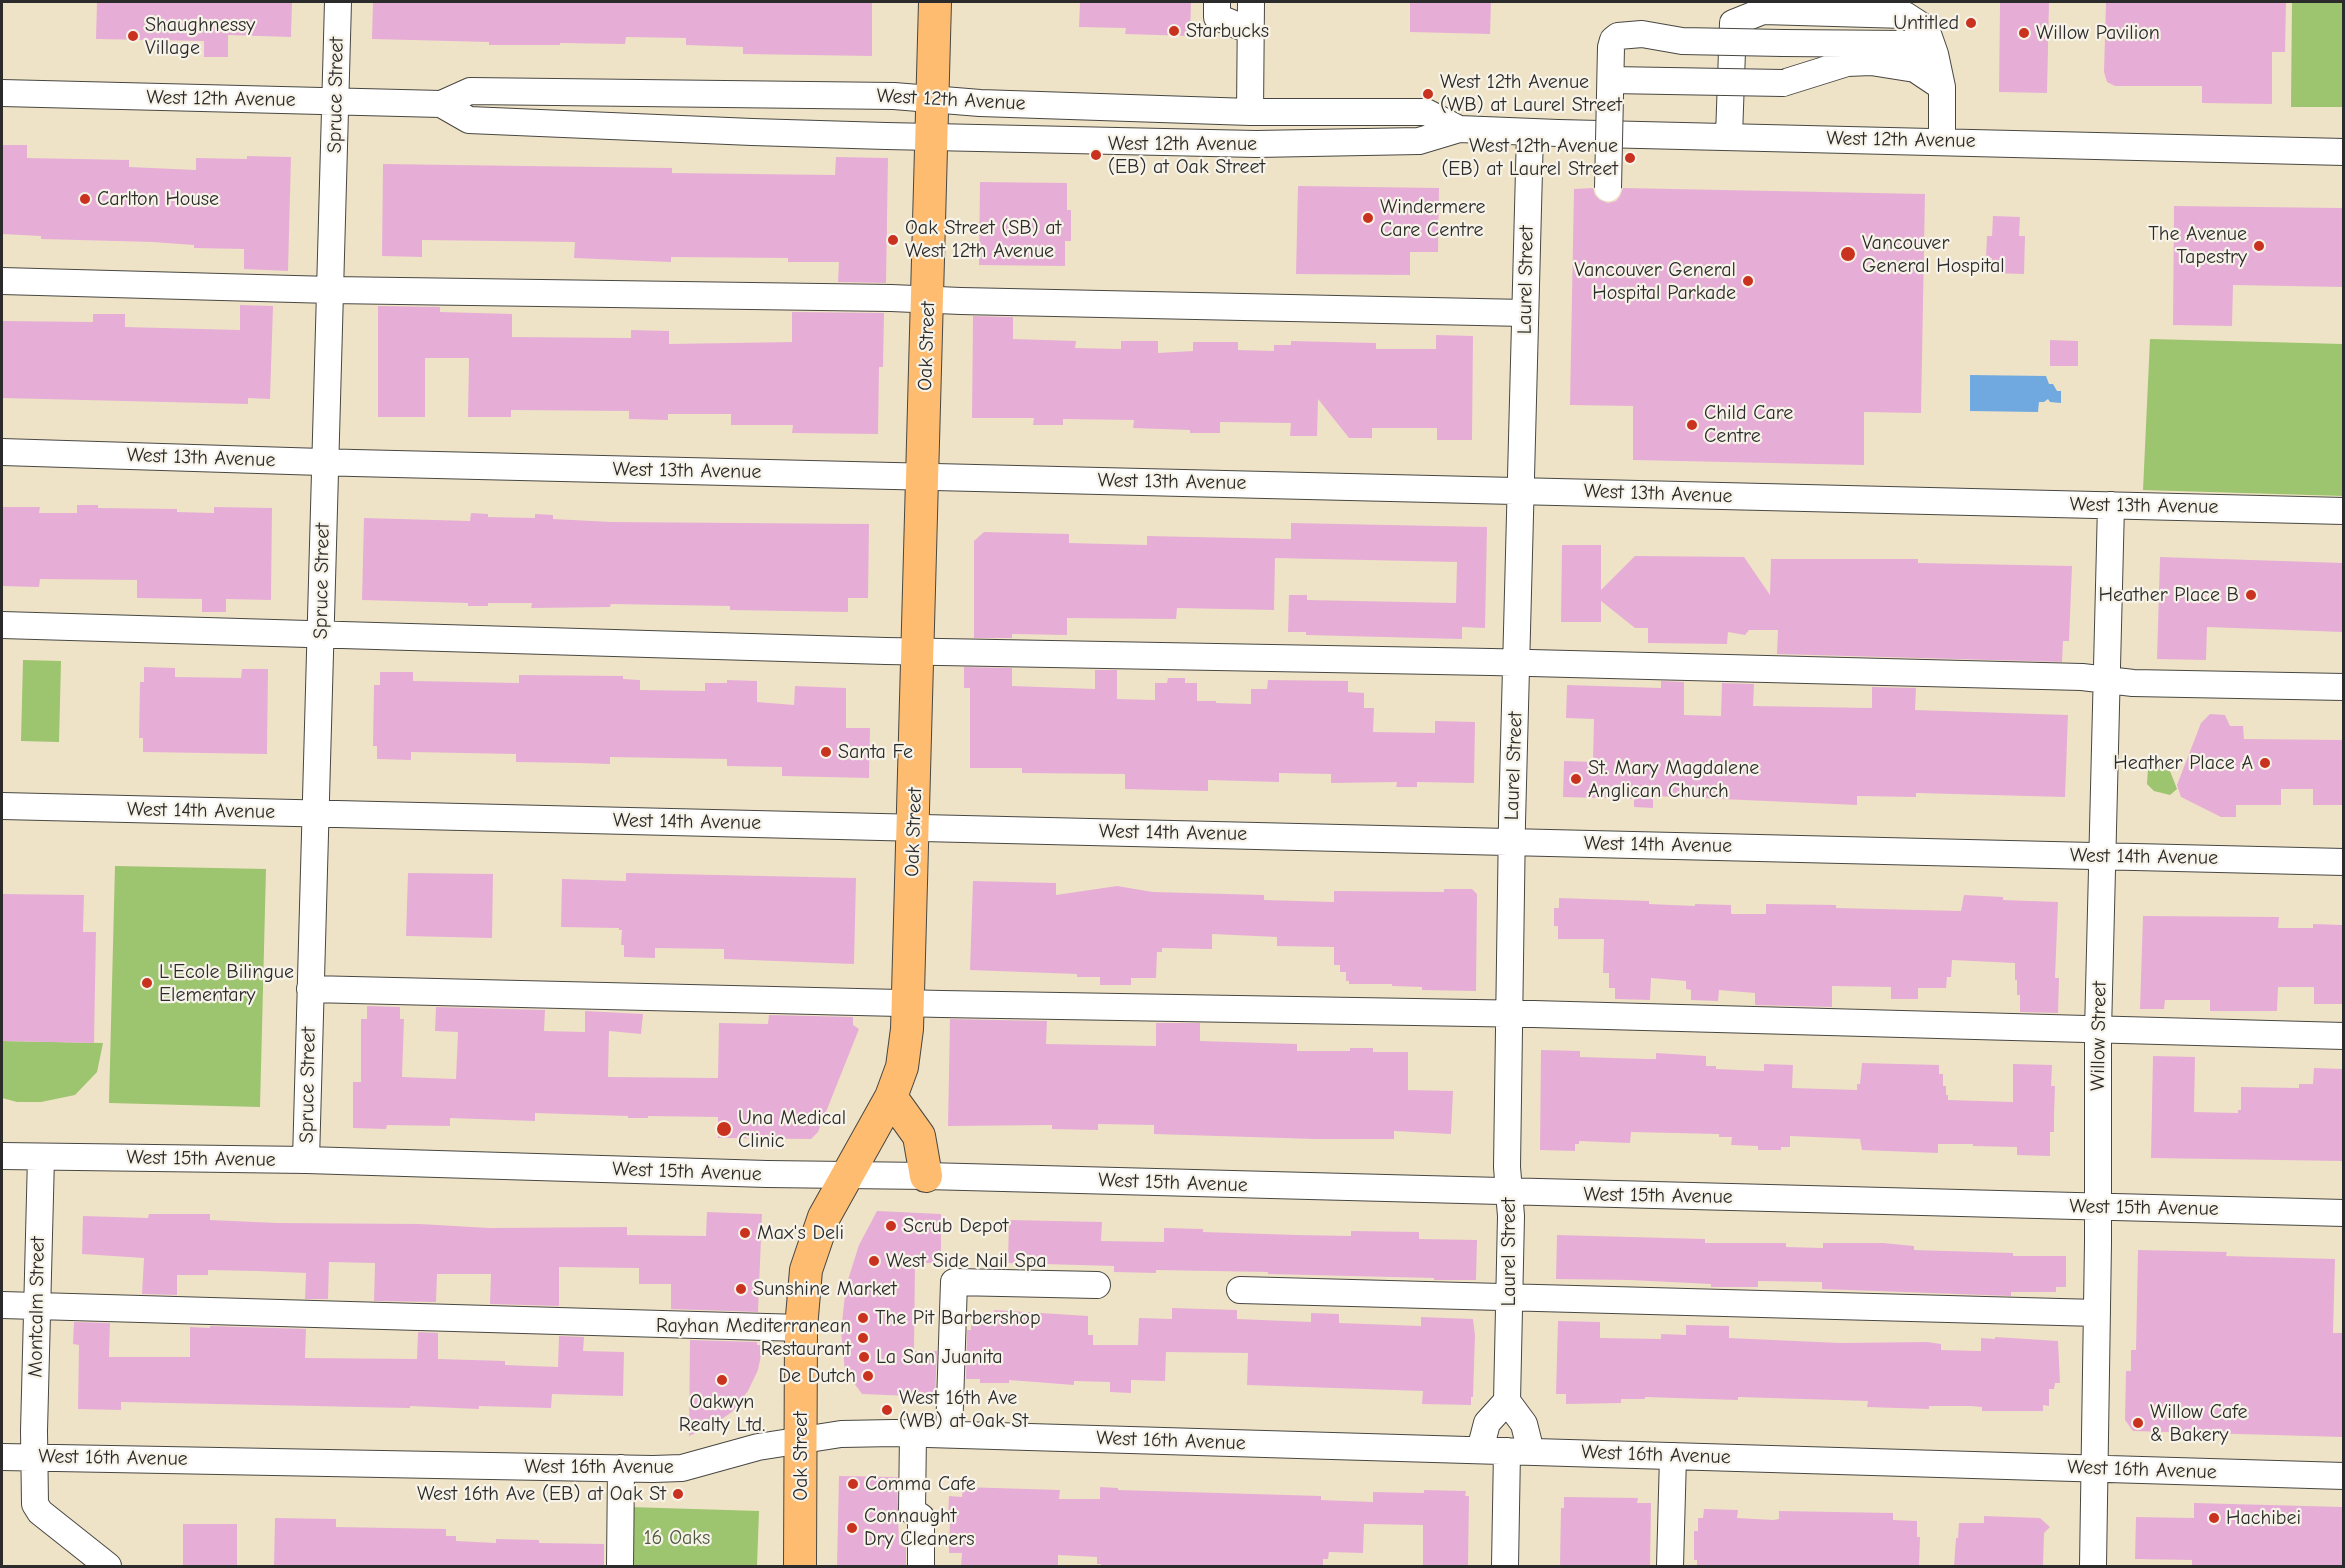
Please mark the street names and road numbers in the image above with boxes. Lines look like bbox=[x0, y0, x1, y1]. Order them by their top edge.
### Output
street label: Spruce Street bbox=[323, 37, 349, 153]
street label: West 12th Avenue bbox=[876, 84, 1026, 116]
street label: West 12th Avenue bbox=[146, 86, 296, 112]
street label: West 12th Avenue bbox=[1826, 127, 1976, 153]
street label: Laurel Street bbox=[1513, 225, 1539, 335]
street label: Oak Street bbox=[913, 301, 941, 391]
street label: West 13th Avenue bbox=[126, 443, 276, 473]
street label: West 13th Avenue bbox=[612, 458, 762, 484]
street label: West 13th Avenue bbox=[1097, 469, 1247, 495]
street label: West 13th Avenue bbox=[1583, 479, 1733, 509]
street label: West 13th Avenue bbox=[2069, 493, 2219, 519]
street label: Spruce Street bbox=[309, 523, 335, 639]
street label: Laurel Street bbox=[1500, 711, 1528, 821]
street label: Oak Street bbox=[900, 787, 928, 877]
street label: West 14th Avenue bbox=[127, 798, 275, 824]
street label: West 14th Avenue bbox=[613, 809, 761, 835]
street label: West 14th Avenue bbox=[1099, 820, 1247, 846]
street label: West 14th Avenue bbox=[1584, 832, 1732, 858]
street label: West 14th Avenue bbox=[2070, 844, 2218, 870]
street label: Willow Street bbox=[2086, 981, 2112, 1091]
street label: Spruce Street bbox=[295, 1027, 321, 1143]
street label: West 15th Avenue bbox=[126, 1146, 276, 1172]
street label: West 15th Avenue bbox=[612, 1157, 762, 1187]
street label: West 15th Avenue bbox=[1098, 1168, 1248, 1198]
street label: West 15th Avenue bbox=[1583, 1183, 1733, 1209]
street label: West 15th Avenue bbox=[2069, 1195, 2219, 1221]
street label: Laurel Street bbox=[1497, 1198, 1521, 1306]
street label: Montcalm Street bbox=[24, 1236, 50, 1378]
street label: Oak Street bbox=[789, 1411, 813, 1501]
street label: West 16th Avenue bbox=[1096, 1426, 1246, 1456]
street label: West 16th Avenue bbox=[1581, 1440, 1731, 1470]
street label: West 16th Avenue bbox=[38, 1445, 188, 1471]
street label: West 16th Avenue bbox=[524, 1455, 674, 1479]
street label: West 16th Avenue bbox=[2067, 1455, 2217, 1485]

